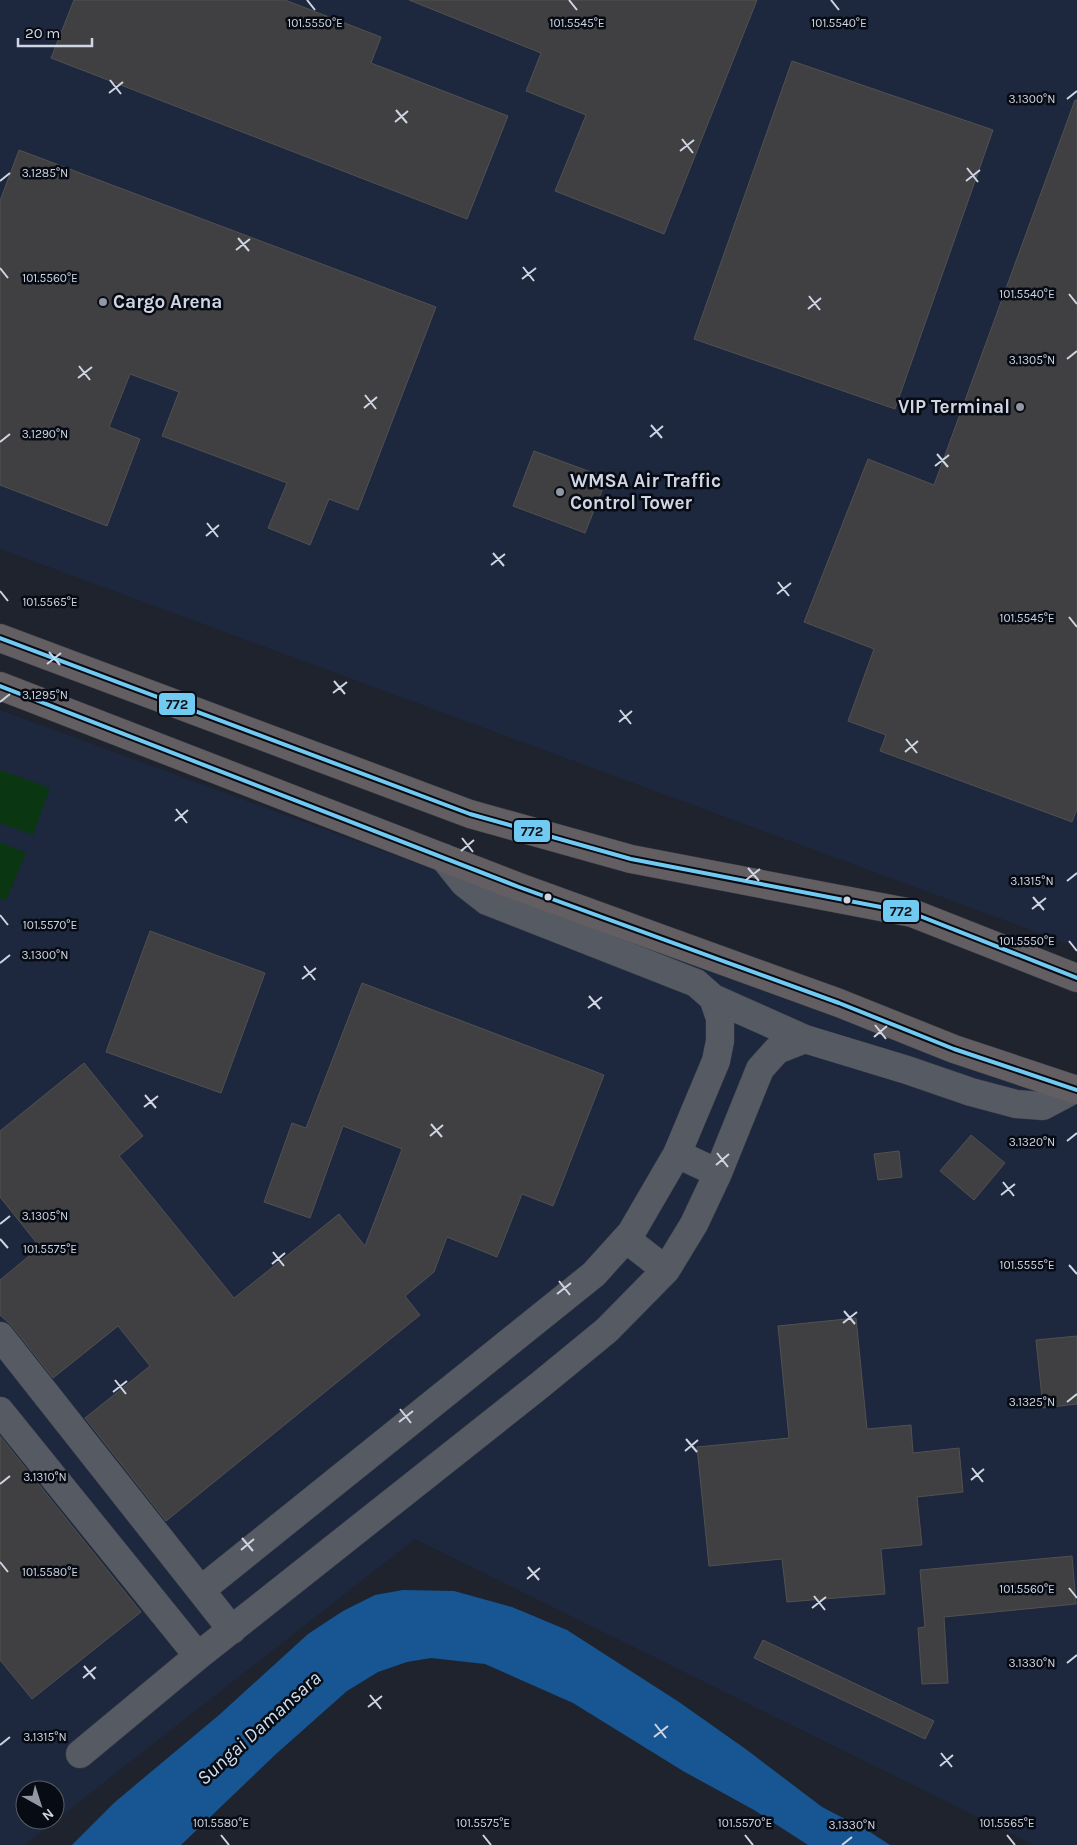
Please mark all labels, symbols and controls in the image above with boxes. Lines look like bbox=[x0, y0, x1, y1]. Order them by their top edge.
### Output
scale bar bbox=[18, 15, 91, 47]
text: 101.5550°E bbox=[287, 16, 343, 30]
text: 101.5545°E bbox=[549, 16, 605, 30]
text: 101.5540°E bbox=[811, 16, 867, 30]
text: 20 m bbox=[25, 24, 60, 42]
text: 3.1300°N bbox=[1009, 92, 1055, 106]
text: 3.1285°N bbox=[22, 166, 68, 180]
text: 101.5560°E bbox=[22, 271, 78, 285]
text: 101.5540°E bbox=[999, 287, 1055, 301]
place label: Cargo Arena bbox=[113, 291, 222, 313]
marker: Cargo Arena bbox=[97, 296, 109, 308]
text: 3.1305°N bbox=[1009, 353, 1055, 367]
place label: VIP Terminal bbox=[898, 396, 1010, 418]
marker: VIP Terminal bbox=[1014, 401, 1026, 413]
text: 3.1290°N bbox=[22, 427, 68, 441]
place label: WMSA Air Traffic Control Tower bbox=[570, 470, 721, 514]
marker: WMSA Air Traffic Control Tower bbox=[554, 486, 566, 498]
text: 101.5565°E bbox=[22, 595, 78, 609]
text: 101.5545°E bbox=[999, 611, 1055, 625]
text: 3.1295°N bbox=[22, 688, 68, 702]
line badge: 772 bbox=[158, 692, 196, 716]
text: 772 bbox=[166, 696, 188, 713]
line badge: 772 bbox=[513, 819, 551, 843]
text: 772 bbox=[521, 823, 543, 840]
text: 3.1315°N bbox=[1010, 874, 1054, 888]
unlabelled marker bbox=[543, 892, 553, 902]
unlabelled marker bbox=[842, 895, 852, 905]
line badge: 772 bbox=[882, 899, 920, 923]
text: 772 bbox=[890, 903, 912, 920]
text: 101.5570°E bbox=[23, 918, 77, 932]
text: 101.5550°E bbox=[999, 934, 1055, 948]
text: 3.1300°N bbox=[22, 948, 68, 962]
text: 3.1320°N bbox=[1009, 1135, 1055, 1149]
text: 3.1305°N bbox=[22, 1209, 68, 1223]
text: 101.5575°E bbox=[23, 1242, 77, 1256]
text: 101.5555°E bbox=[999, 1258, 1055, 1272]
text: 3.1325°N bbox=[1009, 1395, 1055, 1409]
text: 3.1310°N bbox=[23, 1470, 67, 1484]
text: 101.5580°E bbox=[22, 1565, 78, 1579]
text: 101.5560°E bbox=[999, 1582, 1055, 1596]
text: 3.1330°N bbox=[1009, 1656, 1055, 1670]
water label: Sungai Damansara bbox=[192, 1666, 326, 1790]
text: 3.1315°N bbox=[23, 1730, 67, 1744]
north arrow bbox=[15, 1780, 65, 1830]
text: N bbox=[39, 1805, 57, 1824]
text: 101.5580°E bbox=[193, 1816, 249, 1830]
text: 101.5575°E bbox=[456, 1816, 510, 1830]
text: 101.5570°E bbox=[718, 1816, 772, 1830]
text: 101.5565°E bbox=[979, 1816, 1035, 1830]
text: 3.1330°N bbox=[829, 1818, 875, 1832]

